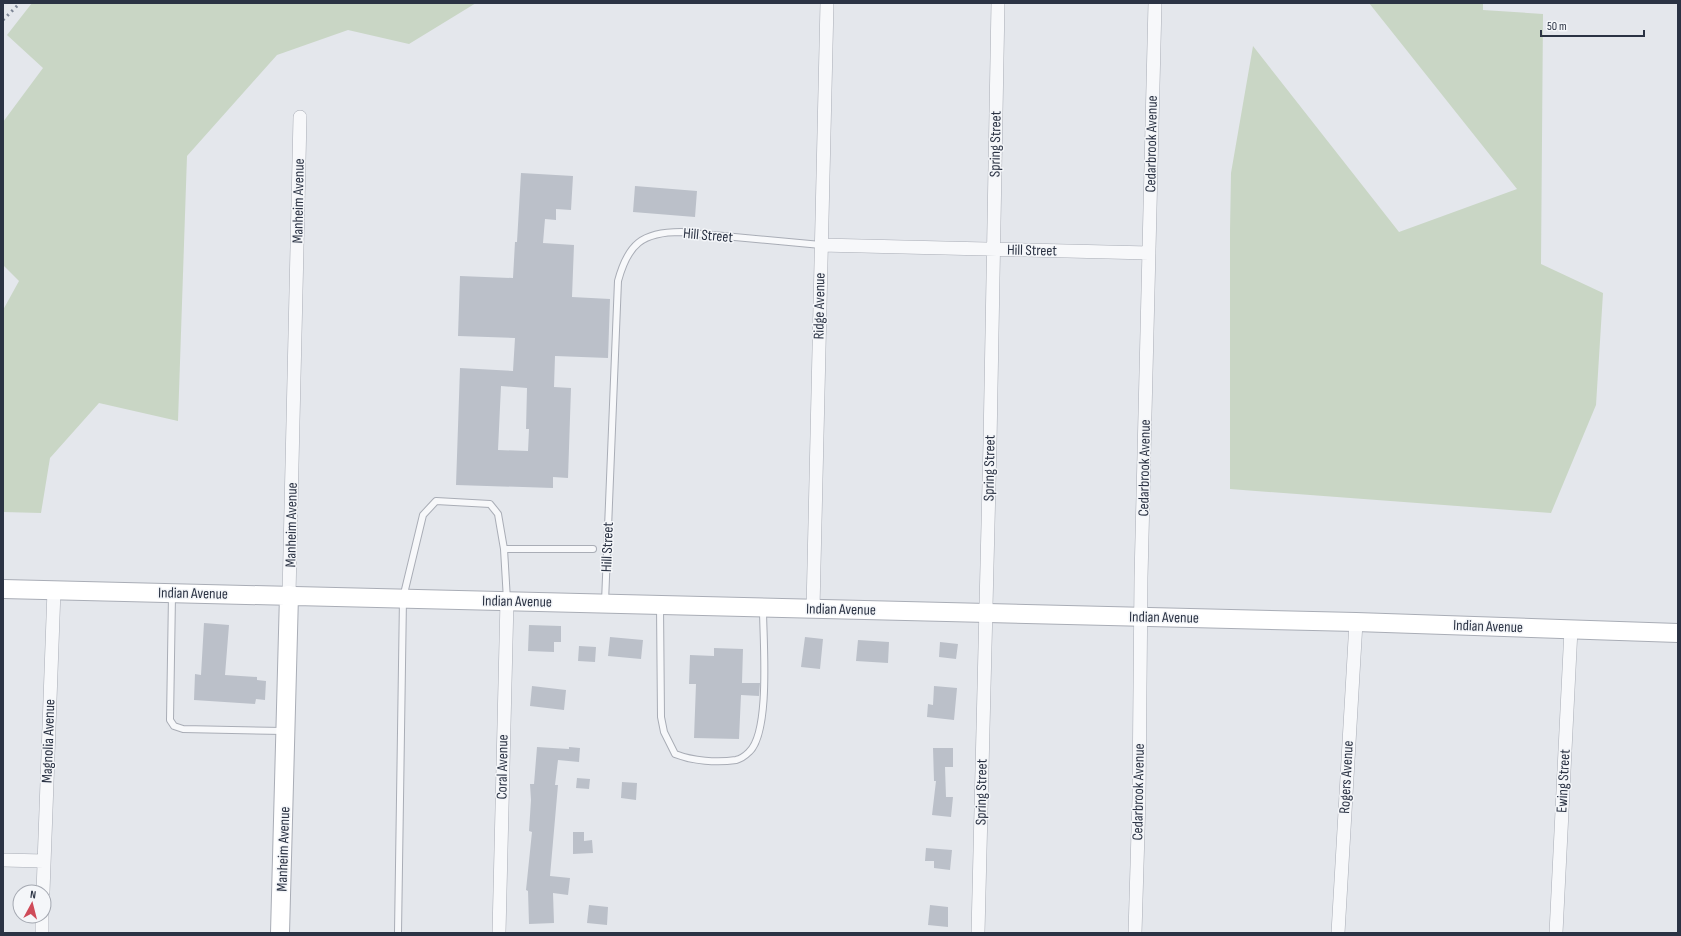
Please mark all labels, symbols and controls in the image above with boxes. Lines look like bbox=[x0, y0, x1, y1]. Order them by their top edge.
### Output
scale bar bbox=[1541, 12, 1644, 38]
text: 50 m bbox=[1547, 19, 1567, 34]
street label: Cedarbrook Avenue bbox=[1141, 95, 1162, 193]
street label: Spring Street bbox=[985, 110, 1006, 177]
street label: Manheim Avenue bbox=[288, 158, 309, 244]
street label: Hill Street bbox=[682, 224, 734, 247]
street label: Hill Street bbox=[1007, 241, 1058, 260]
street label: Ridge Avenue bbox=[809, 272, 830, 340]
street label: Cedarbrook Avenue bbox=[1134, 419, 1155, 517]
street label: Spring Street bbox=[979, 434, 1000, 501]
street label: Manheim Avenue bbox=[281, 482, 302, 568]
street label: Hill Street bbox=[597, 521, 618, 572]
street label: Indian Avenue bbox=[158, 583, 228, 604]
street label: Indian Avenue bbox=[482, 591, 552, 612]
street label: Indian Avenue bbox=[806, 599, 876, 620]
street label: Indian Avenue bbox=[1129, 607, 1199, 628]
street label: Indian Avenue bbox=[1453, 616, 1523, 637]
street label: Magnolia Avenue bbox=[38, 699, 59, 783]
street label: Coral Avenue bbox=[492, 734, 513, 800]
street label: Rogers Avenue bbox=[1335, 740, 1358, 814]
street label: Cedarbrook Avenue bbox=[1128, 743, 1149, 841]
street label: Ewing Street bbox=[1552, 748, 1575, 813]
street label: Spring Street bbox=[971, 758, 992, 825]
street label: Manheim Avenue bbox=[273, 806, 294, 892]
north arrow bbox=[12, 884, 52, 924]
text: N bbox=[29, 888, 37, 901]

